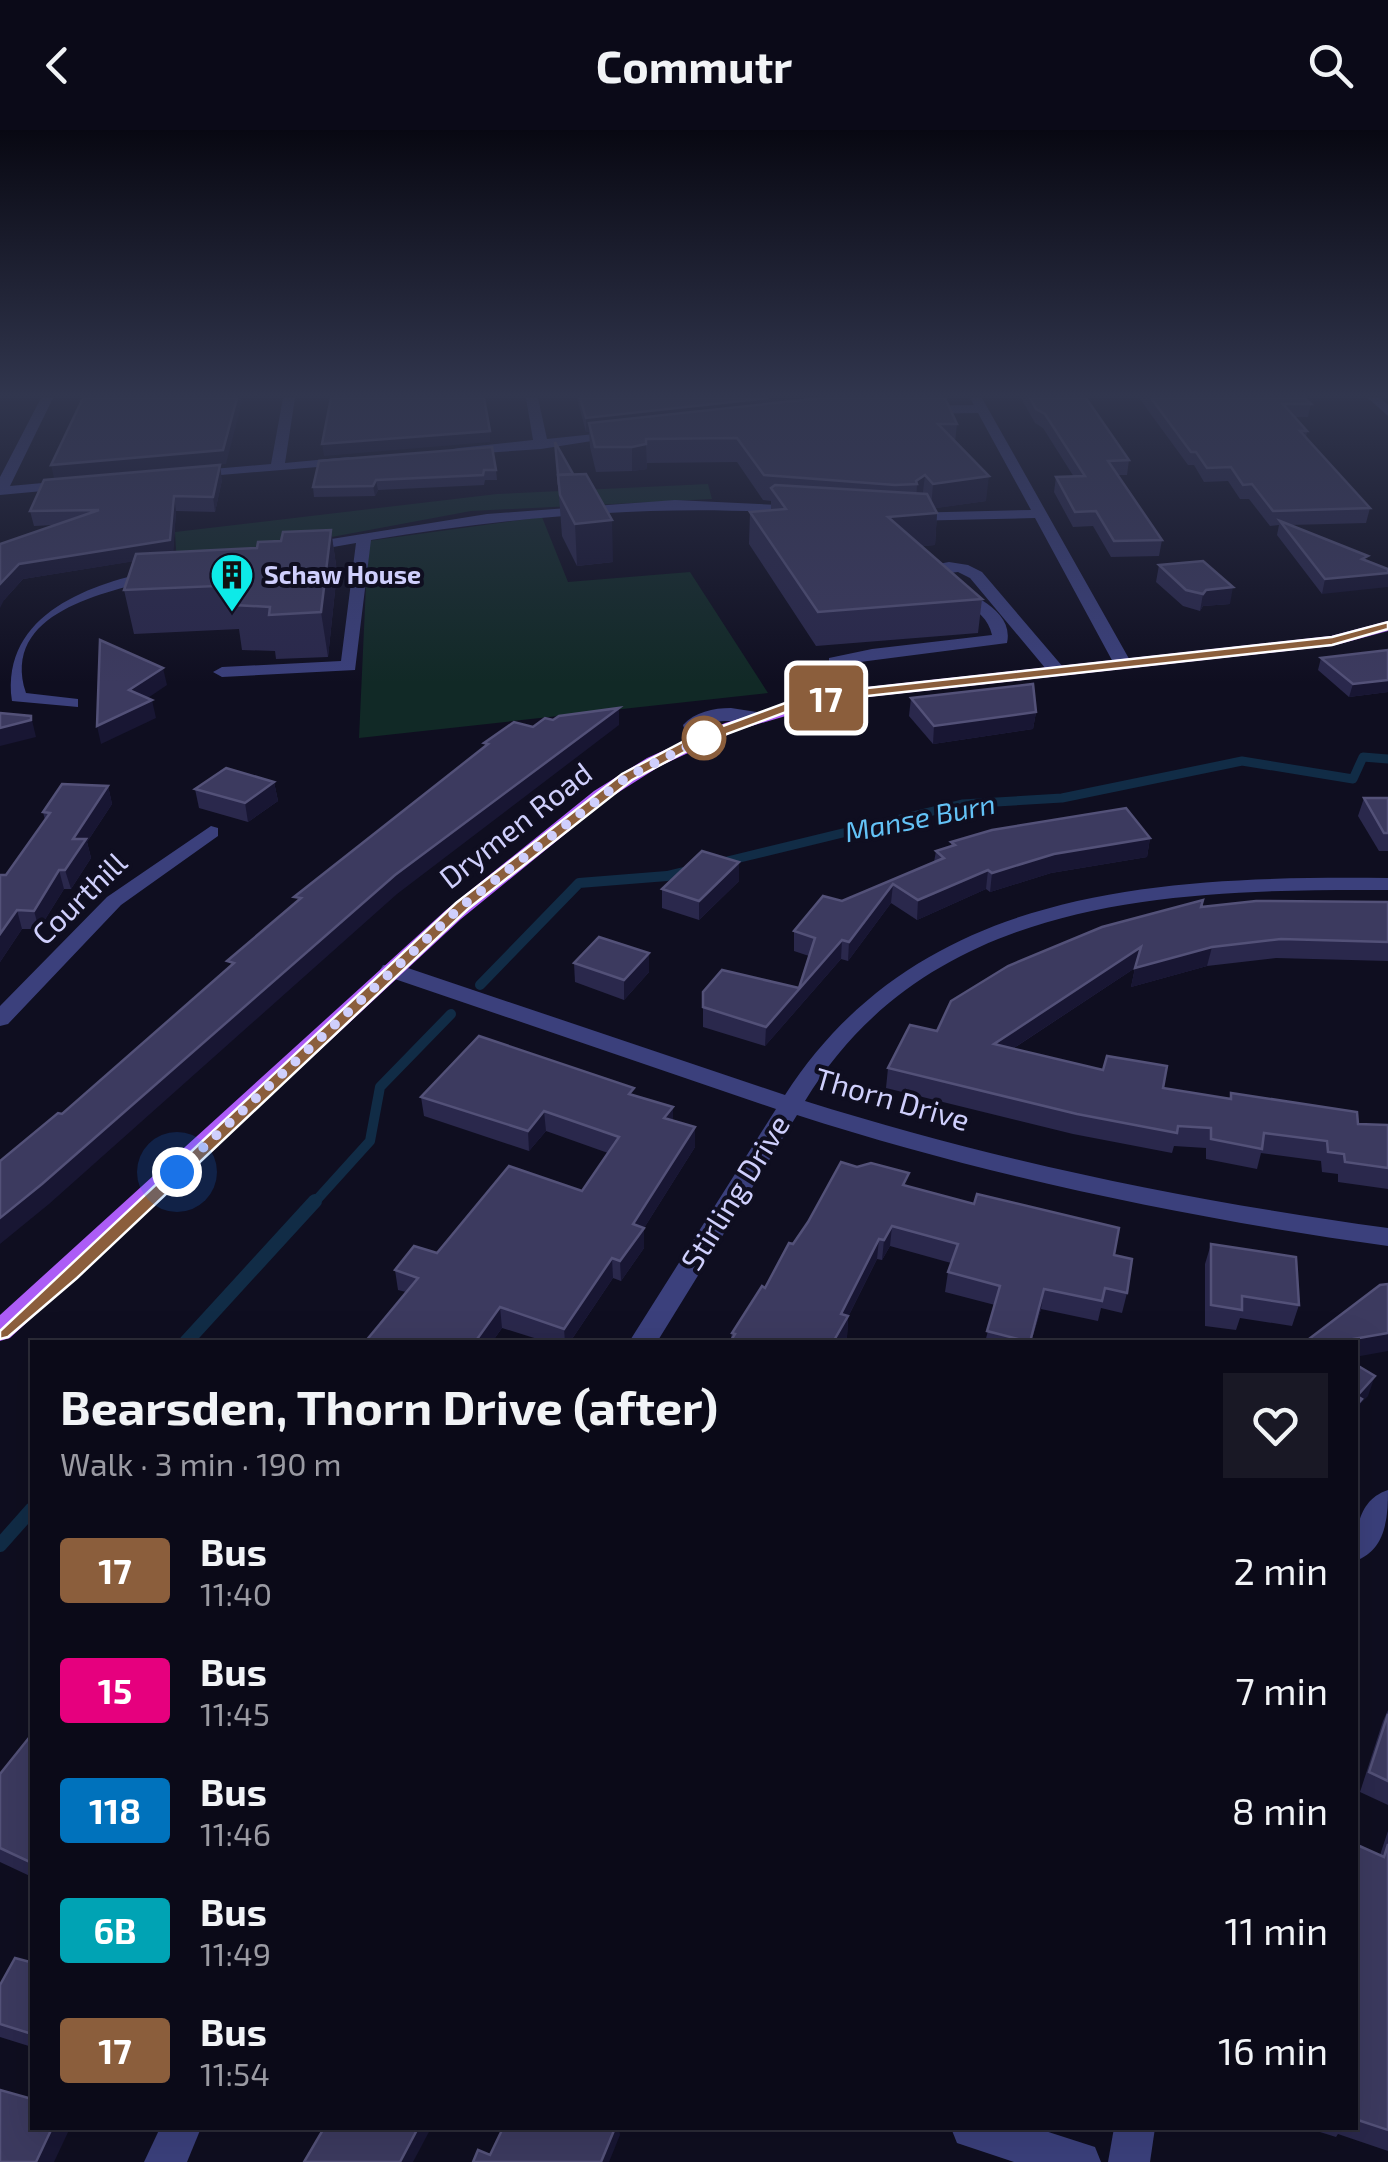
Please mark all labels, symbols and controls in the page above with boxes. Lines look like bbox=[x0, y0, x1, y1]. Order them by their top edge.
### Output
icon: back bbox=[30, 38, 85, 93]
text: Commutr bbox=[596, 38, 792, 92]
icon: search bbox=[1303, 38, 1358, 93]
building icon: Schaw House bbox=[209, 552, 255, 613]
place label: Schaw House bbox=[264, 559, 421, 589]
line badge: 17 bbox=[781, 666, 871, 730]
text: 17 bbox=[809, 677, 843, 719]
unlabelled marker bbox=[683, 717, 725, 759]
street label: Drymen Road bbox=[431, 754, 598, 895]
water label: Manse Burn bbox=[842, 786, 998, 848]
street label: Courthill bbox=[24, 844, 133, 951]
street label: Thorn Drive bbox=[811, 1059, 974, 1137]
street label: Stirling Drive bbox=[672, 1108, 796, 1276]
your location bbox=[152, 1147, 202, 1197]
button: heart bbox=[1223, 1373, 1328, 1478]
text: Bearsden, Thorn Drive (after) bbox=[60, 1377, 718, 1435]
text: Walk · 3 min · 190 m bbox=[60, 1444, 342, 1482]
text: Bus bbox=[200, 1528, 267, 1574]
text: 2 min bbox=[1233, 1547, 1328, 1593]
text: 17 bbox=[98, 1549, 132, 1591]
text: 11:40 bbox=[200, 1574, 272, 1612]
text: Bus bbox=[200, 1648, 267, 1694]
text: 7 min bbox=[1235, 1667, 1328, 1713]
text: 15 bbox=[98, 1669, 132, 1711]
text: 11:45 bbox=[200, 1694, 270, 1732]
text: Bus bbox=[200, 1768, 267, 1814]
text: 8 min bbox=[1232, 1787, 1328, 1833]
text: 118 bbox=[89, 1789, 141, 1831]
text: 11:46 bbox=[200, 1814, 271, 1852]
text: Bus bbox=[200, 1888, 267, 1934]
text: 11 min bbox=[1224, 1907, 1328, 1953]
text: 6B bbox=[93, 1909, 137, 1951]
text: 11:49 bbox=[200, 1934, 271, 1972]
text: Bus bbox=[200, 2008, 267, 2054]
text: 16 min bbox=[1218, 2027, 1328, 2073]
text: 17 bbox=[98, 2029, 132, 2071]
text: 11:54 bbox=[200, 2054, 270, 2092]

